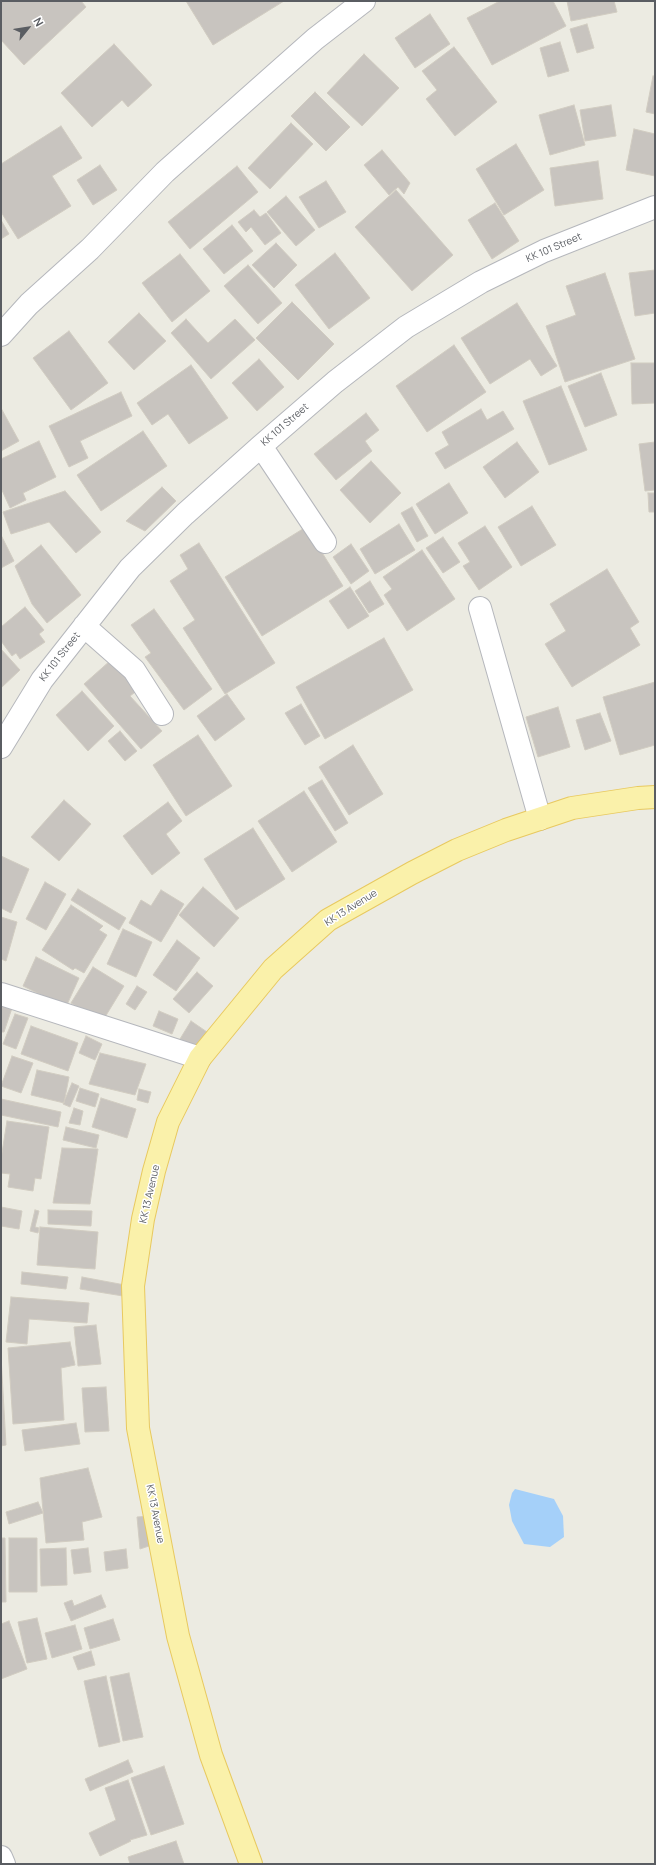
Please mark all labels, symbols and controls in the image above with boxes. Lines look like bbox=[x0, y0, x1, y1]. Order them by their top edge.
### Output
north arrow bbox=[8, 8, 48, 48]
text: N bbox=[30, 15, 47, 29]
street label: KK 101 Street bbox=[524, 231, 584, 265]
street label: KK 101 Street bbox=[259, 401, 311, 449]
street label: KK 101 Street bbox=[37, 630, 83, 684]
street label: KK 13 Avenue bbox=[323, 887, 379, 929]
street label: KK 13 Avenue bbox=[137, 1164, 163, 1224]
street label: KK 13 Avenue bbox=[143, 1484, 167, 1544]

